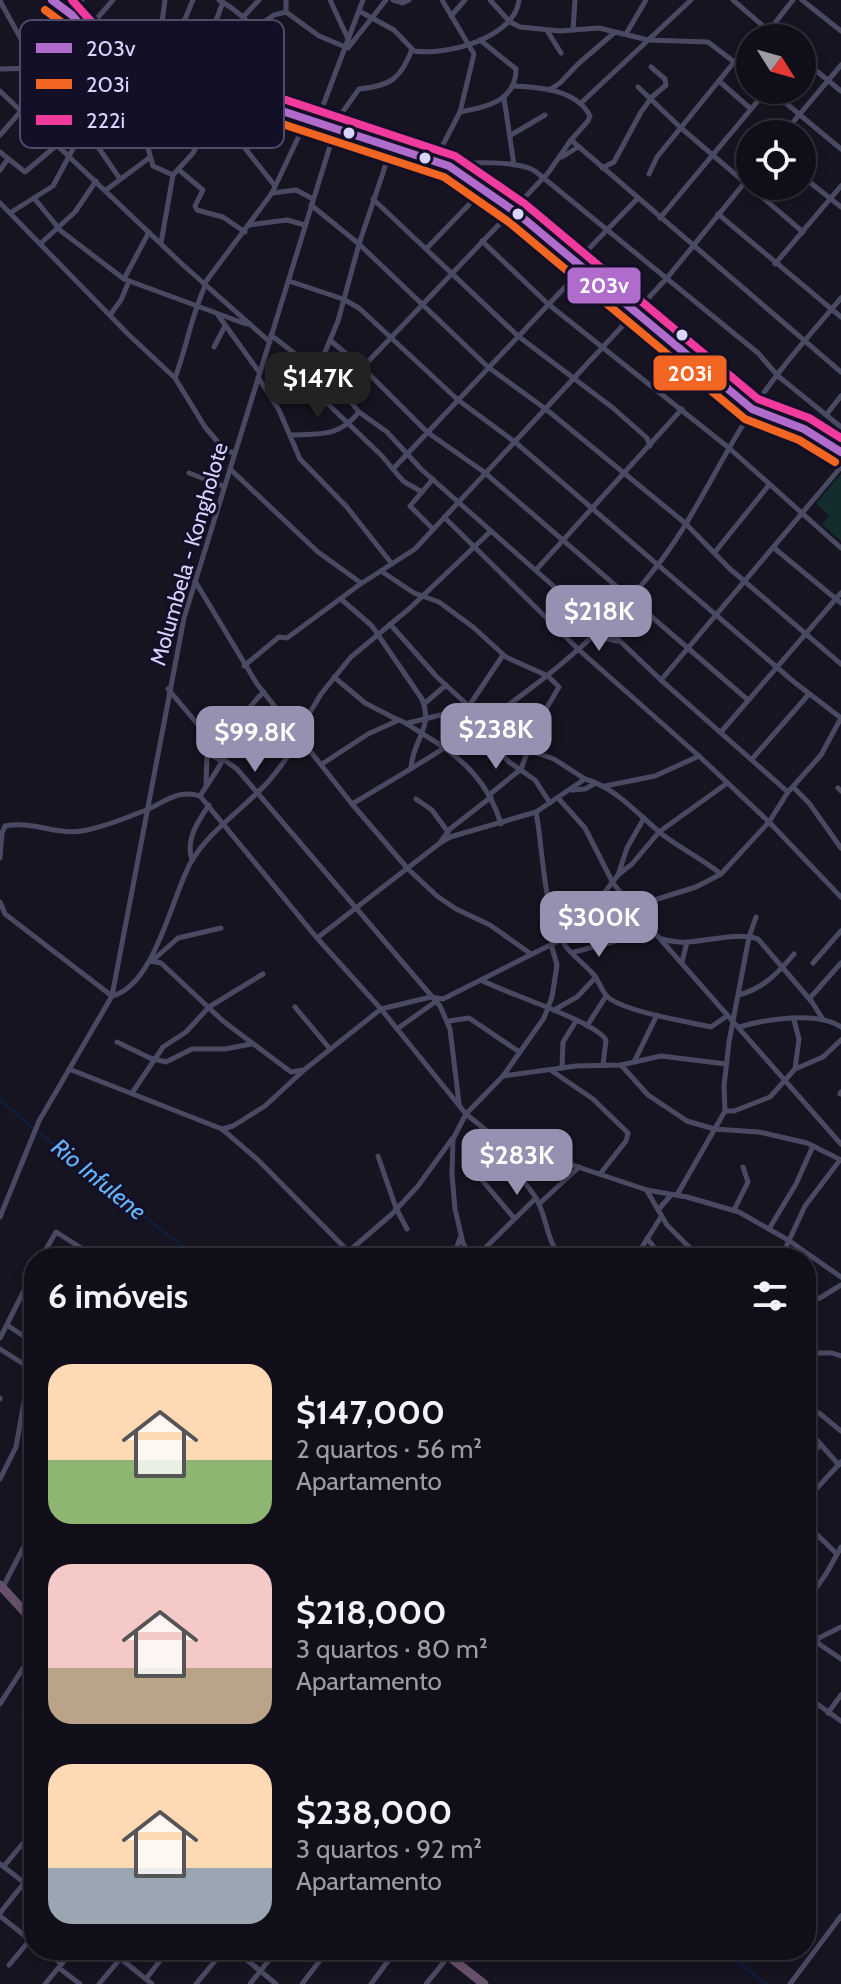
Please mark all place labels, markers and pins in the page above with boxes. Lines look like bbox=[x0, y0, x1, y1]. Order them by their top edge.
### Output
unlabelled marker bbox=[341, 125, 357, 141]
unlabelled marker bbox=[417, 150, 433, 166]
unlabelled marker bbox=[510, 206, 526, 222]
unlabelled marker bbox=[674, 327, 690, 343]
pin: $147K bbox=[262, 352, 374, 420]
pin: $218K bbox=[543, 585, 655, 653]
pin: $238K bbox=[440, 703, 552, 771]
pin: $99.8K bbox=[190, 706, 320, 774]
pin: $300K bbox=[543, 891, 655, 959]
pin: $283K bbox=[461, 1129, 573, 1197]

